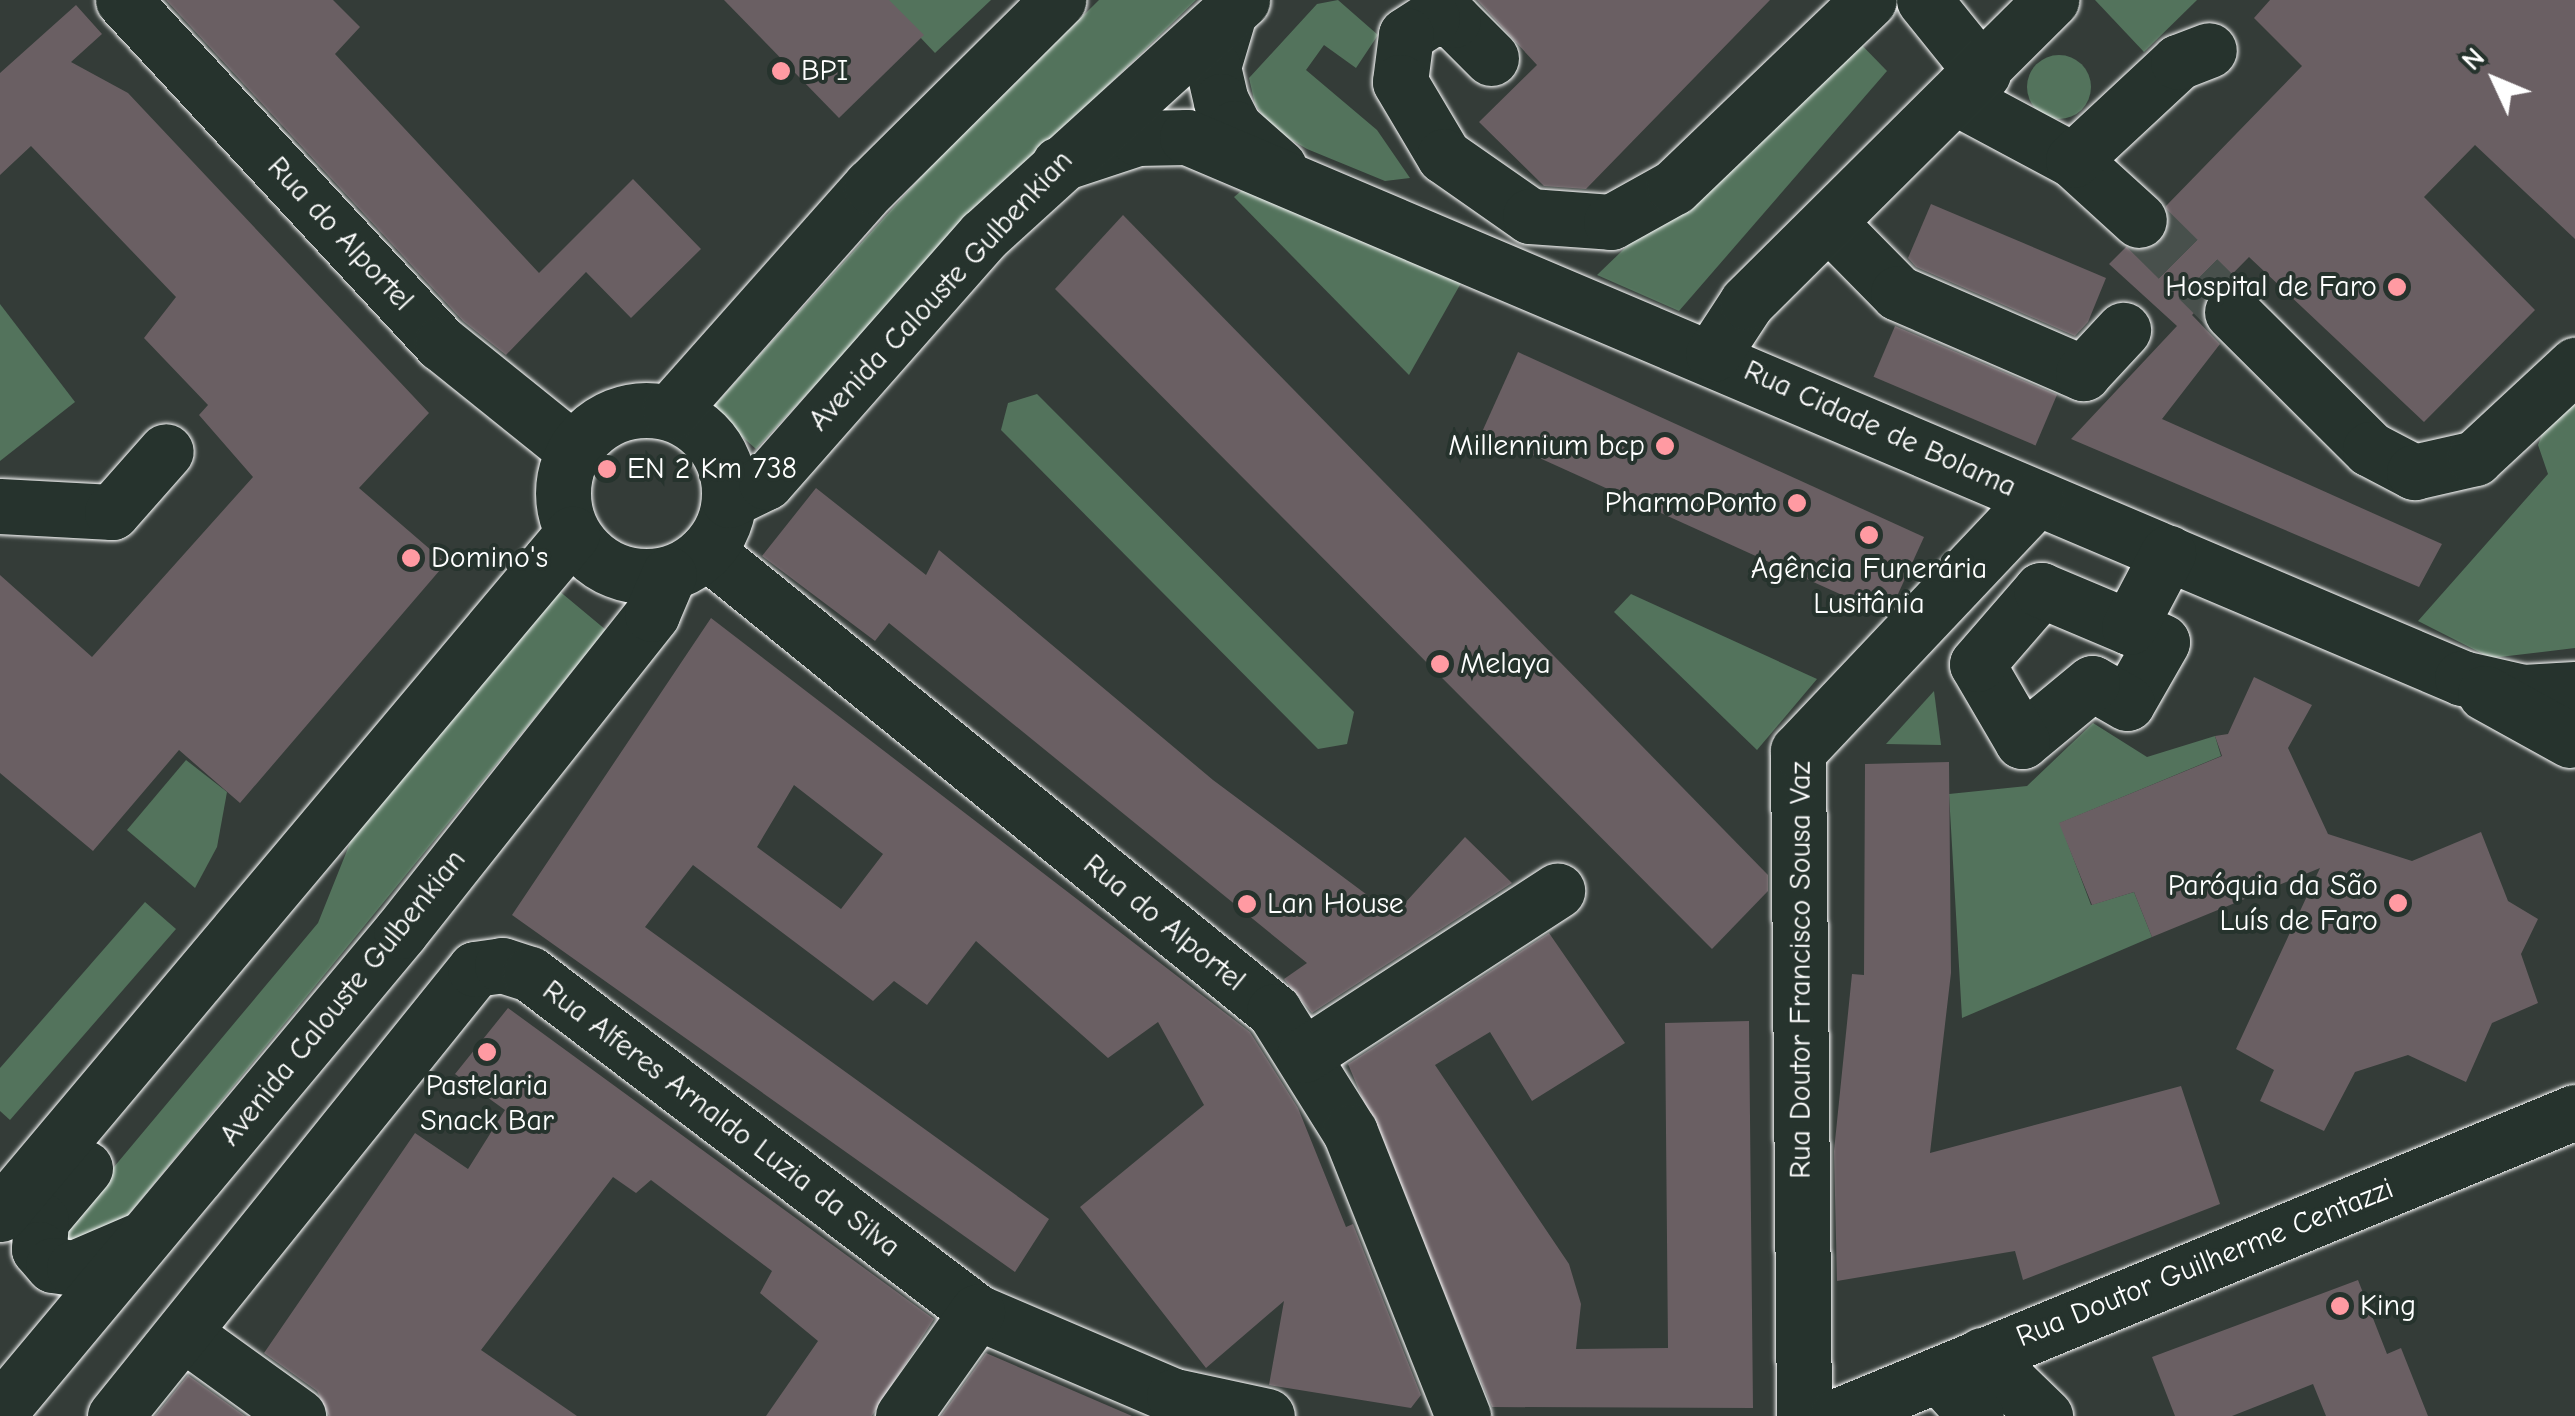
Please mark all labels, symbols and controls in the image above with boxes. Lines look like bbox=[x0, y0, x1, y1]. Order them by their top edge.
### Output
north arrow bbox=[2445, 30, 2545, 130]
text: N bbox=[2456, 41, 2491, 77]
place label: BPI bbox=[801, 53, 848, 89]
marker: BPI bbox=[770, 60, 792, 82]
street label: Avenida Calouste Gulbenkian bbox=[801, 143, 1081, 439]
street label: Rua do Alportel bbox=[259, 149, 421, 319]
place label: Hospital de Faro bbox=[2165, 269, 2377, 305]
marker: Hospital de Faro bbox=[2386, 276, 2408, 298]
street label: Rua Cidade de Bolama bbox=[1738, 353, 2022, 505]
place label: Millennium bcp bbox=[1448, 428, 1645, 464]
marker: Millennium bcp bbox=[1654, 435, 1676, 457]
place label: EN 2 Km 738 bbox=[627, 451, 797, 487]
marker: EN 2 Km 738 bbox=[596, 458, 618, 480]
place label: PharmoPonto bbox=[1604, 485, 1777, 521]
marker: PharmoPonto bbox=[1786, 492, 1808, 514]
marker: Agência Funerária Lusitânia bbox=[1858, 524, 1880, 546]
place label: Domino's bbox=[431, 540, 548, 576]
marker: Domino's bbox=[400, 547, 422, 569]
place label: Agência Funerária Lusitânia bbox=[1751, 551, 1987, 622]
place label: Melaya bbox=[1460, 646, 1551, 682]
marker: Melaya bbox=[1429, 653, 1451, 675]
street label: Rua Doutor Francisco Sousa Vaz bbox=[1783, 761, 1819, 1179]
street label: Avenida Calouste Gulbenkian bbox=[212, 843, 474, 1153]
street label: Rua do Alportel bbox=[1076, 847, 1252, 999]
place label: Paróquia da São Luís de Faro bbox=[2168, 868, 2378, 938]
place label: Lan House bbox=[1267, 886, 1404, 922]
marker: Paróquia da São Luís de Faro bbox=[2387, 892, 2409, 914]
marker: Lan House bbox=[1236, 893, 1258, 915]
street label: Rua Alferes Arnaldo Luzia da Silva bbox=[535, 973, 907, 1265]
marker: Pastelaria Snack Bar bbox=[476, 1041, 498, 1063]
place label: Pastelaria Snack Bar bbox=[420, 1068, 554, 1138]
street label: Rua Doutor Guilherme Centazzi bbox=[2011, 1171, 2399, 1355]
place label: King bbox=[2360, 1288, 2416, 1324]
marker: King bbox=[2329, 1295, 2351, 1317]

